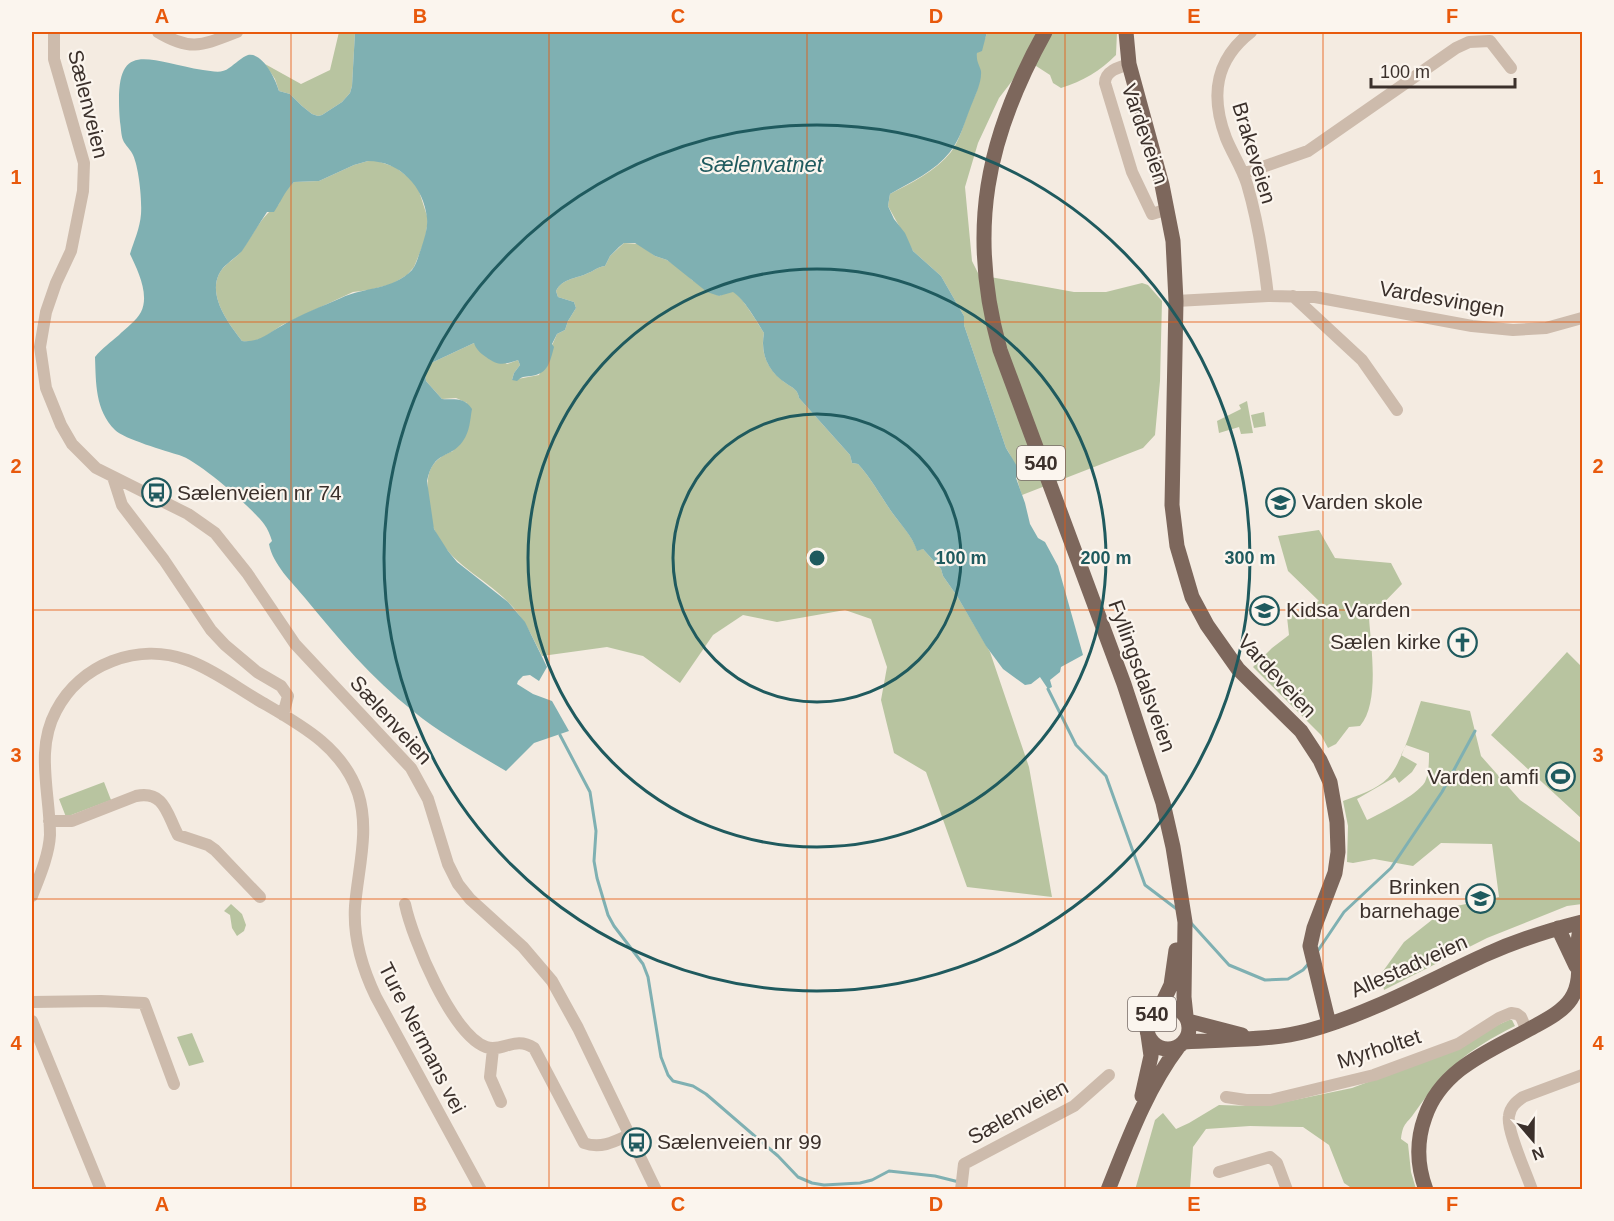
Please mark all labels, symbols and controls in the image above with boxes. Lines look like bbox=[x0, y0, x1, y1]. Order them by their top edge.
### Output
text: A bbox=[155, 5, 169, 27]
text: B bbox=[413, 5, 427, 27]
text: C bbox=[671, 5, 685, 27]
text: D bbox=[929, 5, 943, 27]
text: E bbox=[1187, 5, 1201, 27]
text: F bbox=[1446, 5, 1458, 27]
street label: Sælenveien bbox=[64, 47, 113, 160]
scale bar bbox=[1371, 51, 1515, 89]
text: 100 m bbox=[1380, 62, 1430, 82]
street label: Vardeveien bbox=[1118, 81, 1173, 187]
street label: Brakeveien bbox=[1228, 99, 1281, 206]
water label: Sælenvatnet bbox=[699, 152, 824, 177]
text: 1 bbox=[10, 166, 22, 188]
text: 1 bbox=[1592, 166, 1604, 188]
street label: Vardesvingen bbox=[1378, 276, 1507, 321]
road number: 540 bbox=[1017, 446, 1065, 480]
text: 2 bbox=[10, 455, 22, 477]
text: 2 bbox=[1592, 455, 1604, 477]
bus stop icon: Sælenveien nr 74 bbox=[140, 477, 172, 509]
place label: Sælenveien nr 74 bbox=[177, 481, 342, 504]
school or university icon: Varden skole bbox=[1265, 486, 1297, 518]
place label: Varden skole bbox=[1302, 490, 1423, 513]
centre of rings bbox=[807, 548, 827, 568]
text: 100 m bbox=[935, 548, 987, 568]
text: 200 m bbox=[1080, 548, 1132, 568]
text: 300 m bbox=[1224, 548, 1276, 568]
school or university icon: Kidsa Varden bbox=[1249, 594, 1281, 626]
street label: Fyllingsdalsveien bbox=[1104, 597, 1181, 755]
place label: Kidsa Varden bbox=[1286, 598, 1411, 621]
church icon: Sælen kirke bbox=[1446, 626, 1478, 658]
street label: Vardeveien bbox=[1233, 630, 1321, 722]
place label: Sælen kirke bbox=[1330, 630, 1441, 653]
street label: Sælenveien bbox=[346, 671, 437, 769]
text: 3 bbox=[10, 744, 22, 766]
text: 3 bbox=[1592, 744, 1604, 766]
sports icon: Varden amfi bbox=[1544, 761, 1576, 793]
place label: Varden amfi bbox=[1427, 765, 1539, 788]
place label: Brinken barnehage bbox=[1360, 875, 1460, 922]
school or university icon: Brinken barnehage bbox=[1465, 883, 1497, 915]
street label: Allestadveien bbox=[1347, 930, 1471, 1001]
street label: Ture Nermans vei bbox=[374, 959, 470, 1117]
road number: 540 bbox=[1128, 997, 1176, 1031]
street label: Myrholtet bbox=[1334, 1024, 1424, 1073]
text: 4 bbox=[10, 1032, 22, 1054]
text: 4 bbox=[1592, 1032, 1604, 1054]
street label: Sælenveien bbox=[964, 1075, 1072, 1149]
north arrow bbox=[1503, 1110, 1563, 1170]
bus stop icon: Sælenveien nr 99 bbox=[620, 1126, 652, 1158]
place label: Sælenveien nr 99 bbox=[657, 1130, 822, 1153]
text: N bbox=[1530, 1144, 1546, 1164]
text: A bbox=[155, 1193, 169, 1215]
text: B bbox=[413, 1193, 427, 1215]
text: C bbox=[671, 1193, 685, 1215]
text: D bbox=[929, 1193, 943, 1215]
text: E bbox=[1187, 1193, 1201, 1215]
text: F bbox=[1446, 1193, 1458, 1215]

